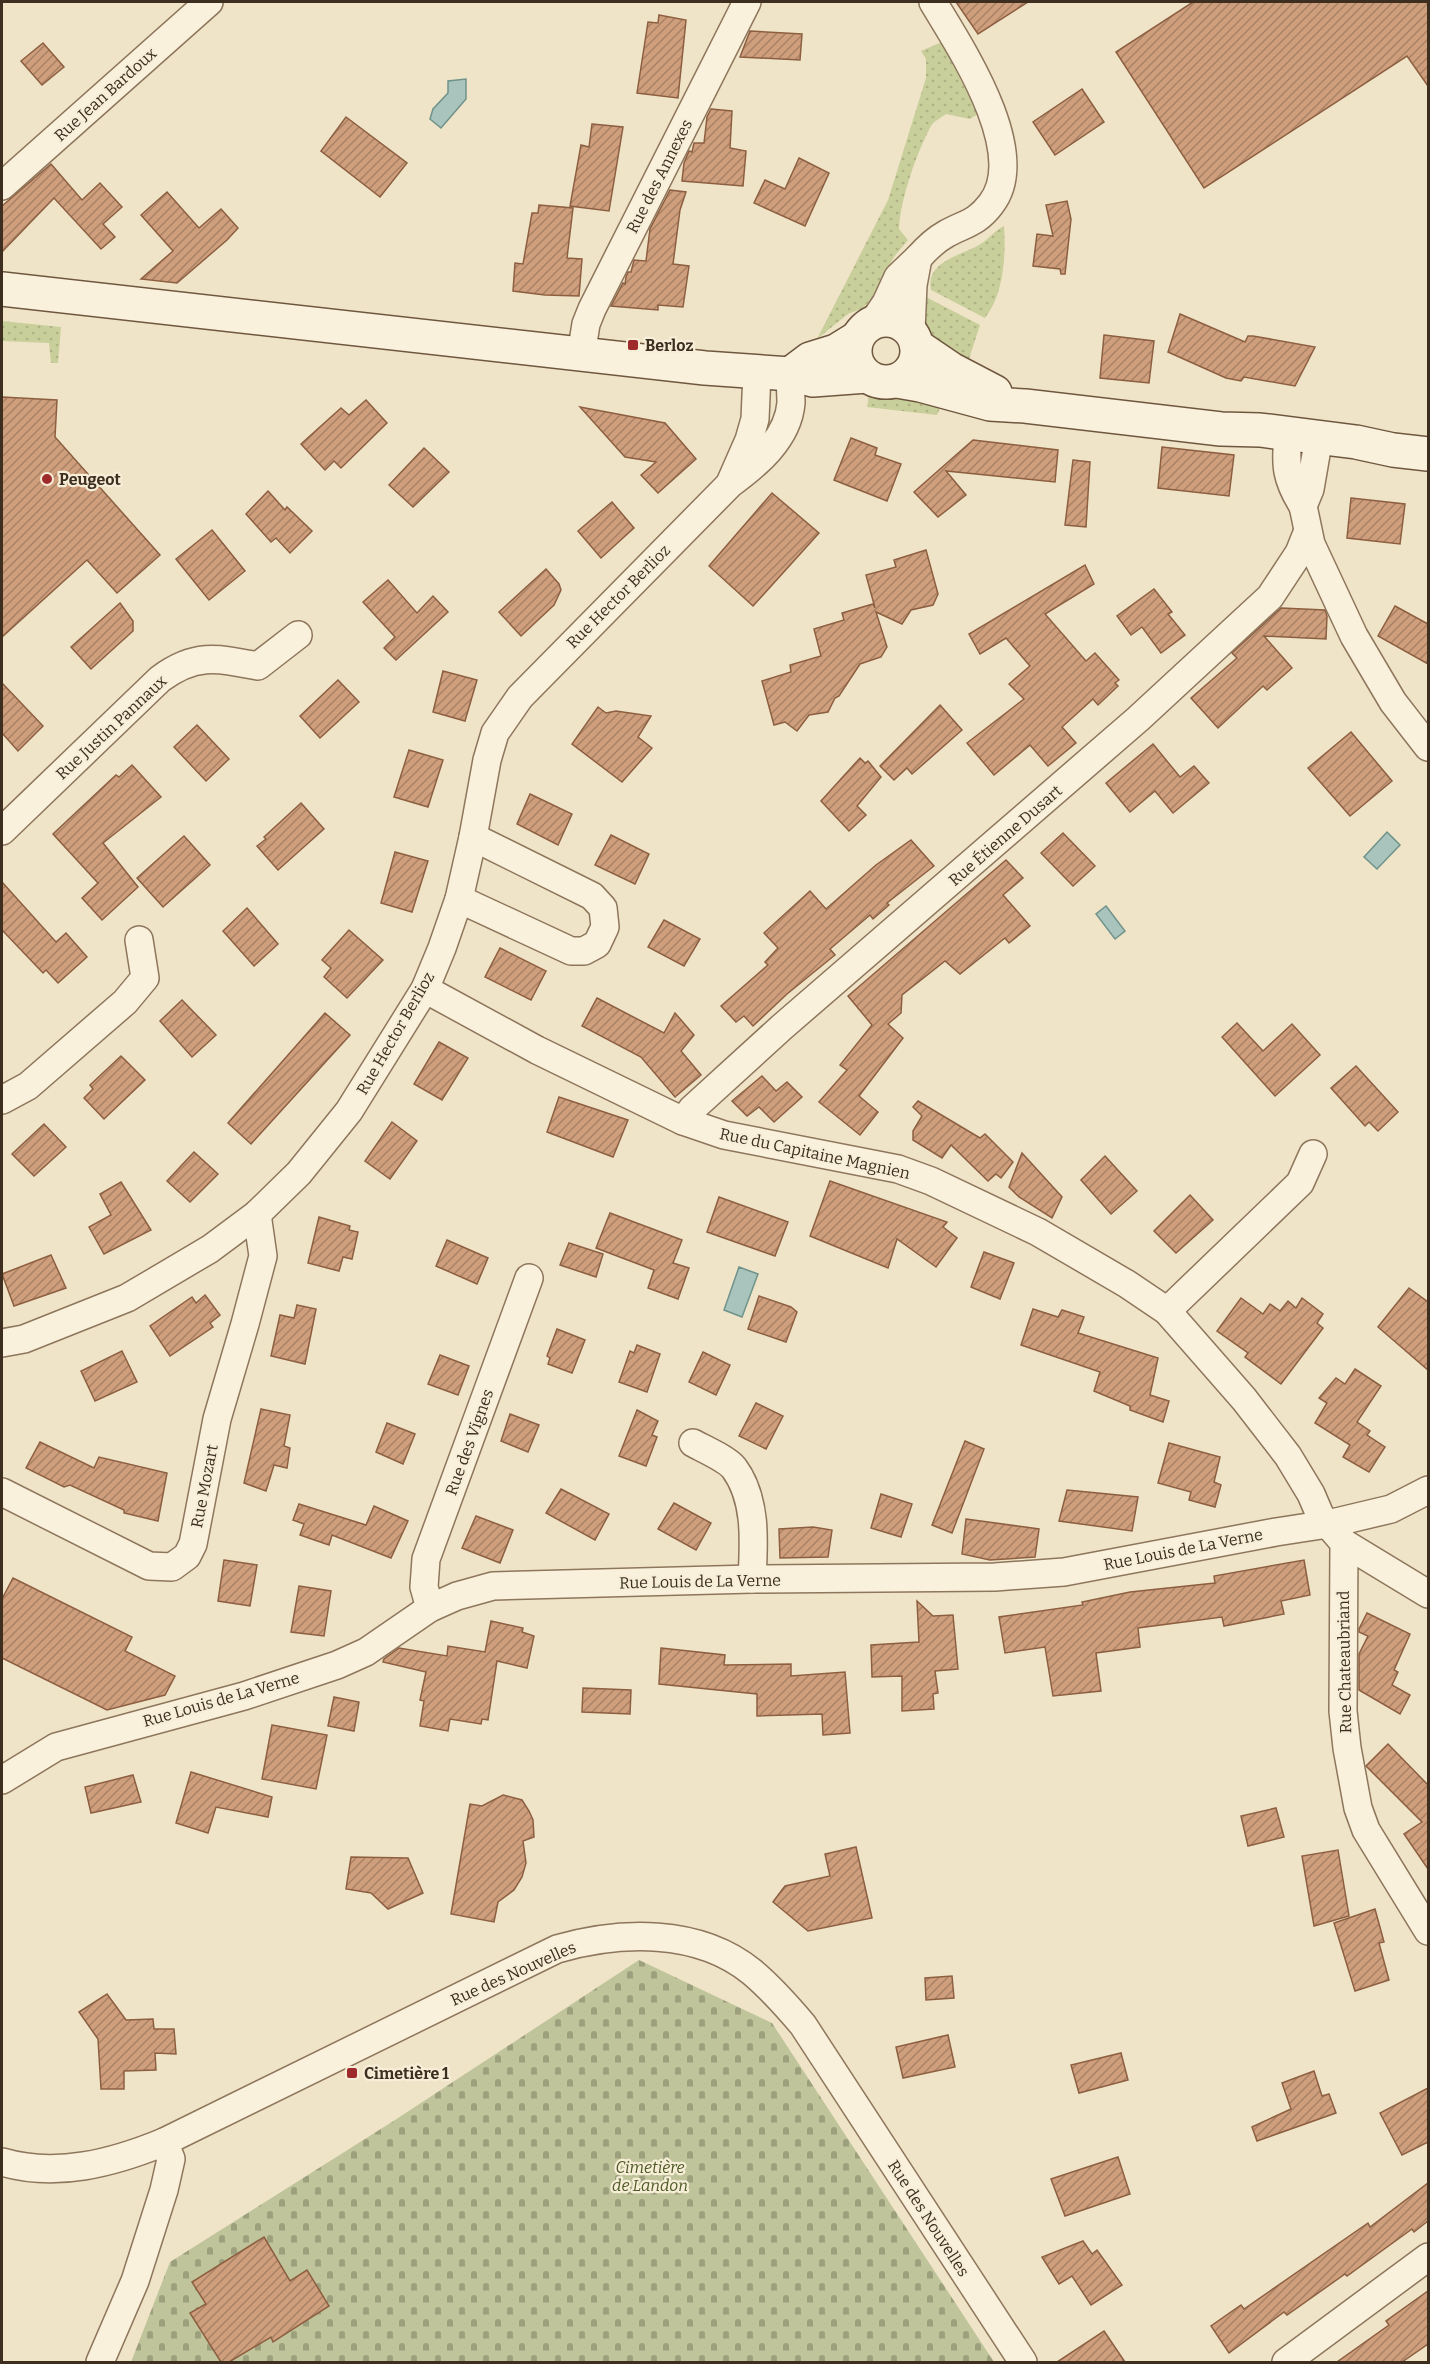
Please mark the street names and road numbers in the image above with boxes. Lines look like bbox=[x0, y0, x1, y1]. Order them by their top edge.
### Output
street label: Rue Jean Bardoux bbox=[50, 43, 160, 145]
street label: Rue des Annexes bbox=[623, 116, 696, 236]
street label: Rue Hector Berlioz bbox=[563, 541, 674, 652]
street label: Rue Justin Pannaux bbox=[52, 671, 171, 784]
street label: Rue Étienne Dusart bbox=[944, 780, 1066, 890]
street label: Rue Hector Berlioz bbox=[353, 968, 438, 1098]
street label: Rue du Capitaine Magnien bbox=[718, 1124, 912, 1183]
street label: Rue des Vignes bbox=[441, 1386, 497, 1498]
street label: Rue Mozart bbox=[187, 1443, 222, 1529]
street label: Rue Louis de La Verne bbox=[1102, 1525, 1264, 1574]
street label: Rue Louis de La Verne bbox=[619, 1571, 781, 1592]
street label: Rue Chateaubriand bbox=[1334, 1590, 1355, 1734]
street label: Rue Louis de La Verne bbox=[141, 1668, 302, 1731]
street label: Rue des Nouvelles bbox=[448, 1937, 579, 2010]
street label: Rue des Nouvelles bbox=[884, 2156, 973, 2280]

